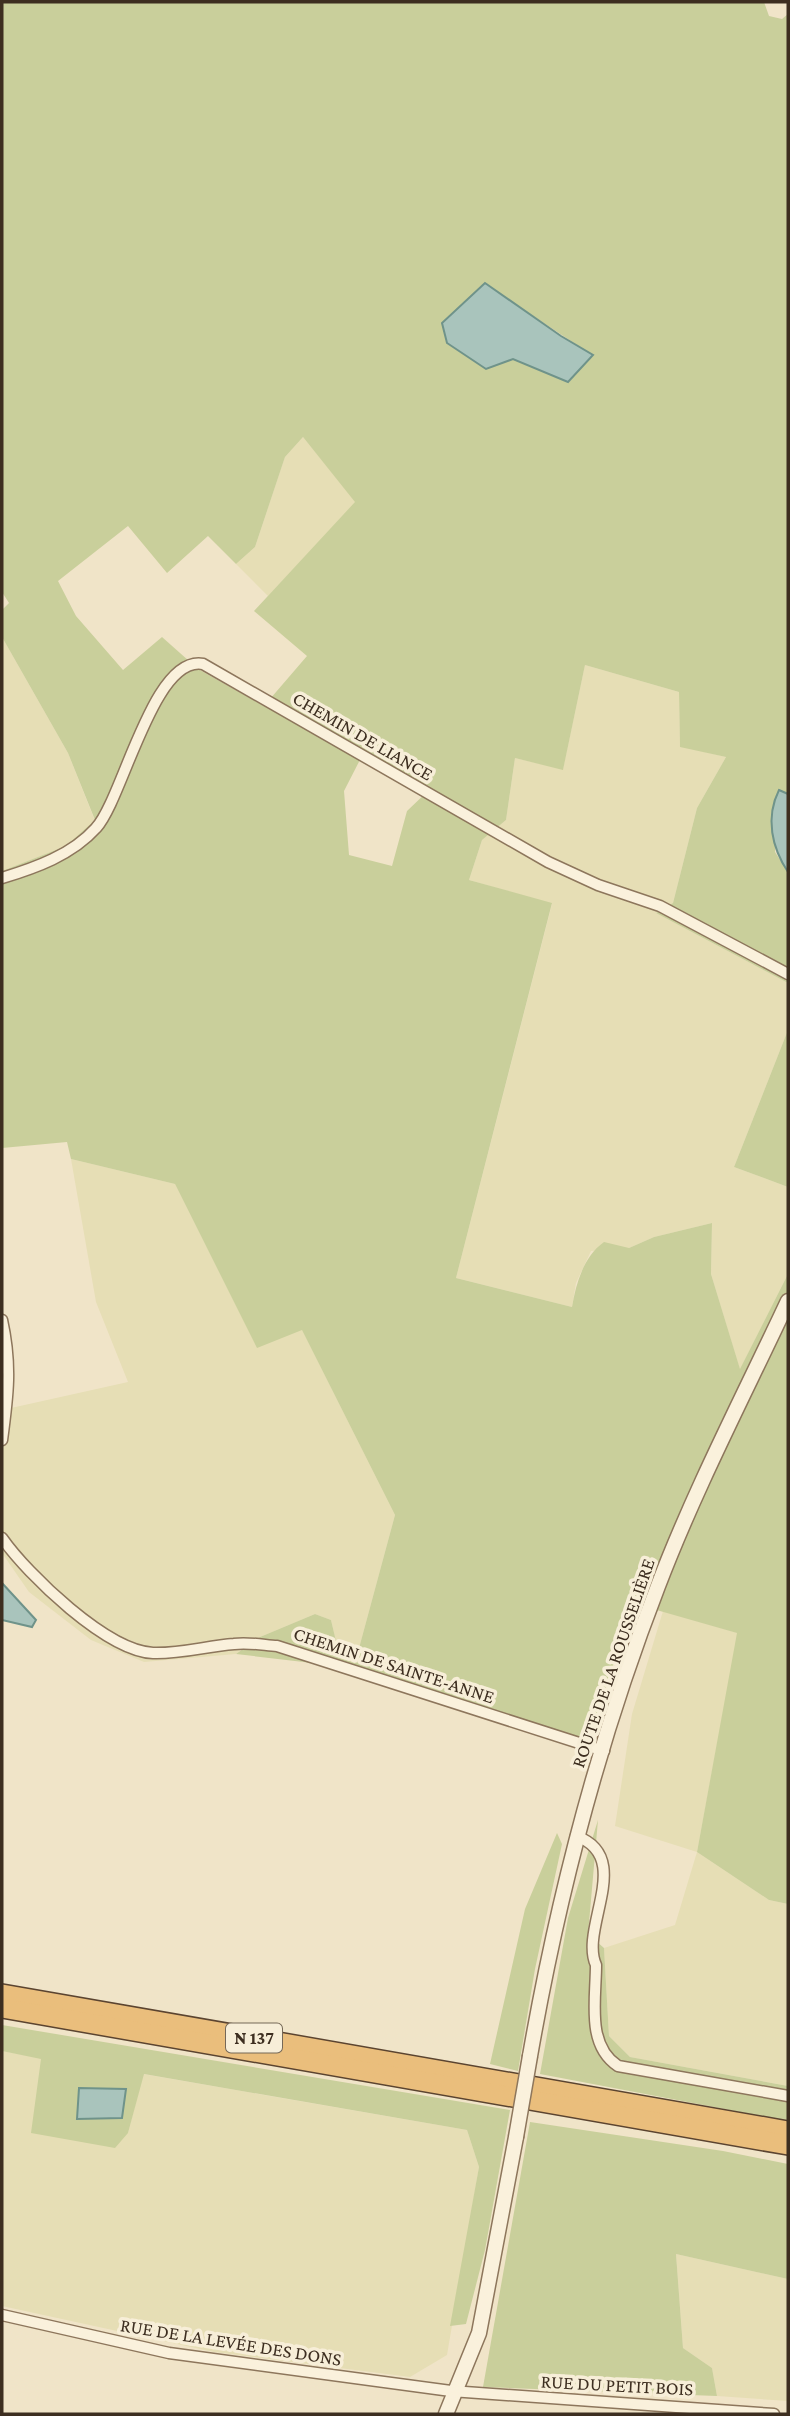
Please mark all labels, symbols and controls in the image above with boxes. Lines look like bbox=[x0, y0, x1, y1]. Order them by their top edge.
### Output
street label: CHEMIN DE LIANCE bbox=[289, 687, 437, 785]
street label: ROUTE DE LA ROUSSELIÈRE bbox=[567, 1556, 659, 1770]
street label: CHEMIN DE SAINTE-ANNE bbox=[291, 1623, 497, 1707]
road number: N 137 bbox=[226, 2024, 282, 2052]
street label: RUE DE LA LEVÉE DES DONS bbox=[119, 2314, 343, 2370]
street label: RUE DU PETIT BOIS bbox=[540, 2371, 694, 2399]

